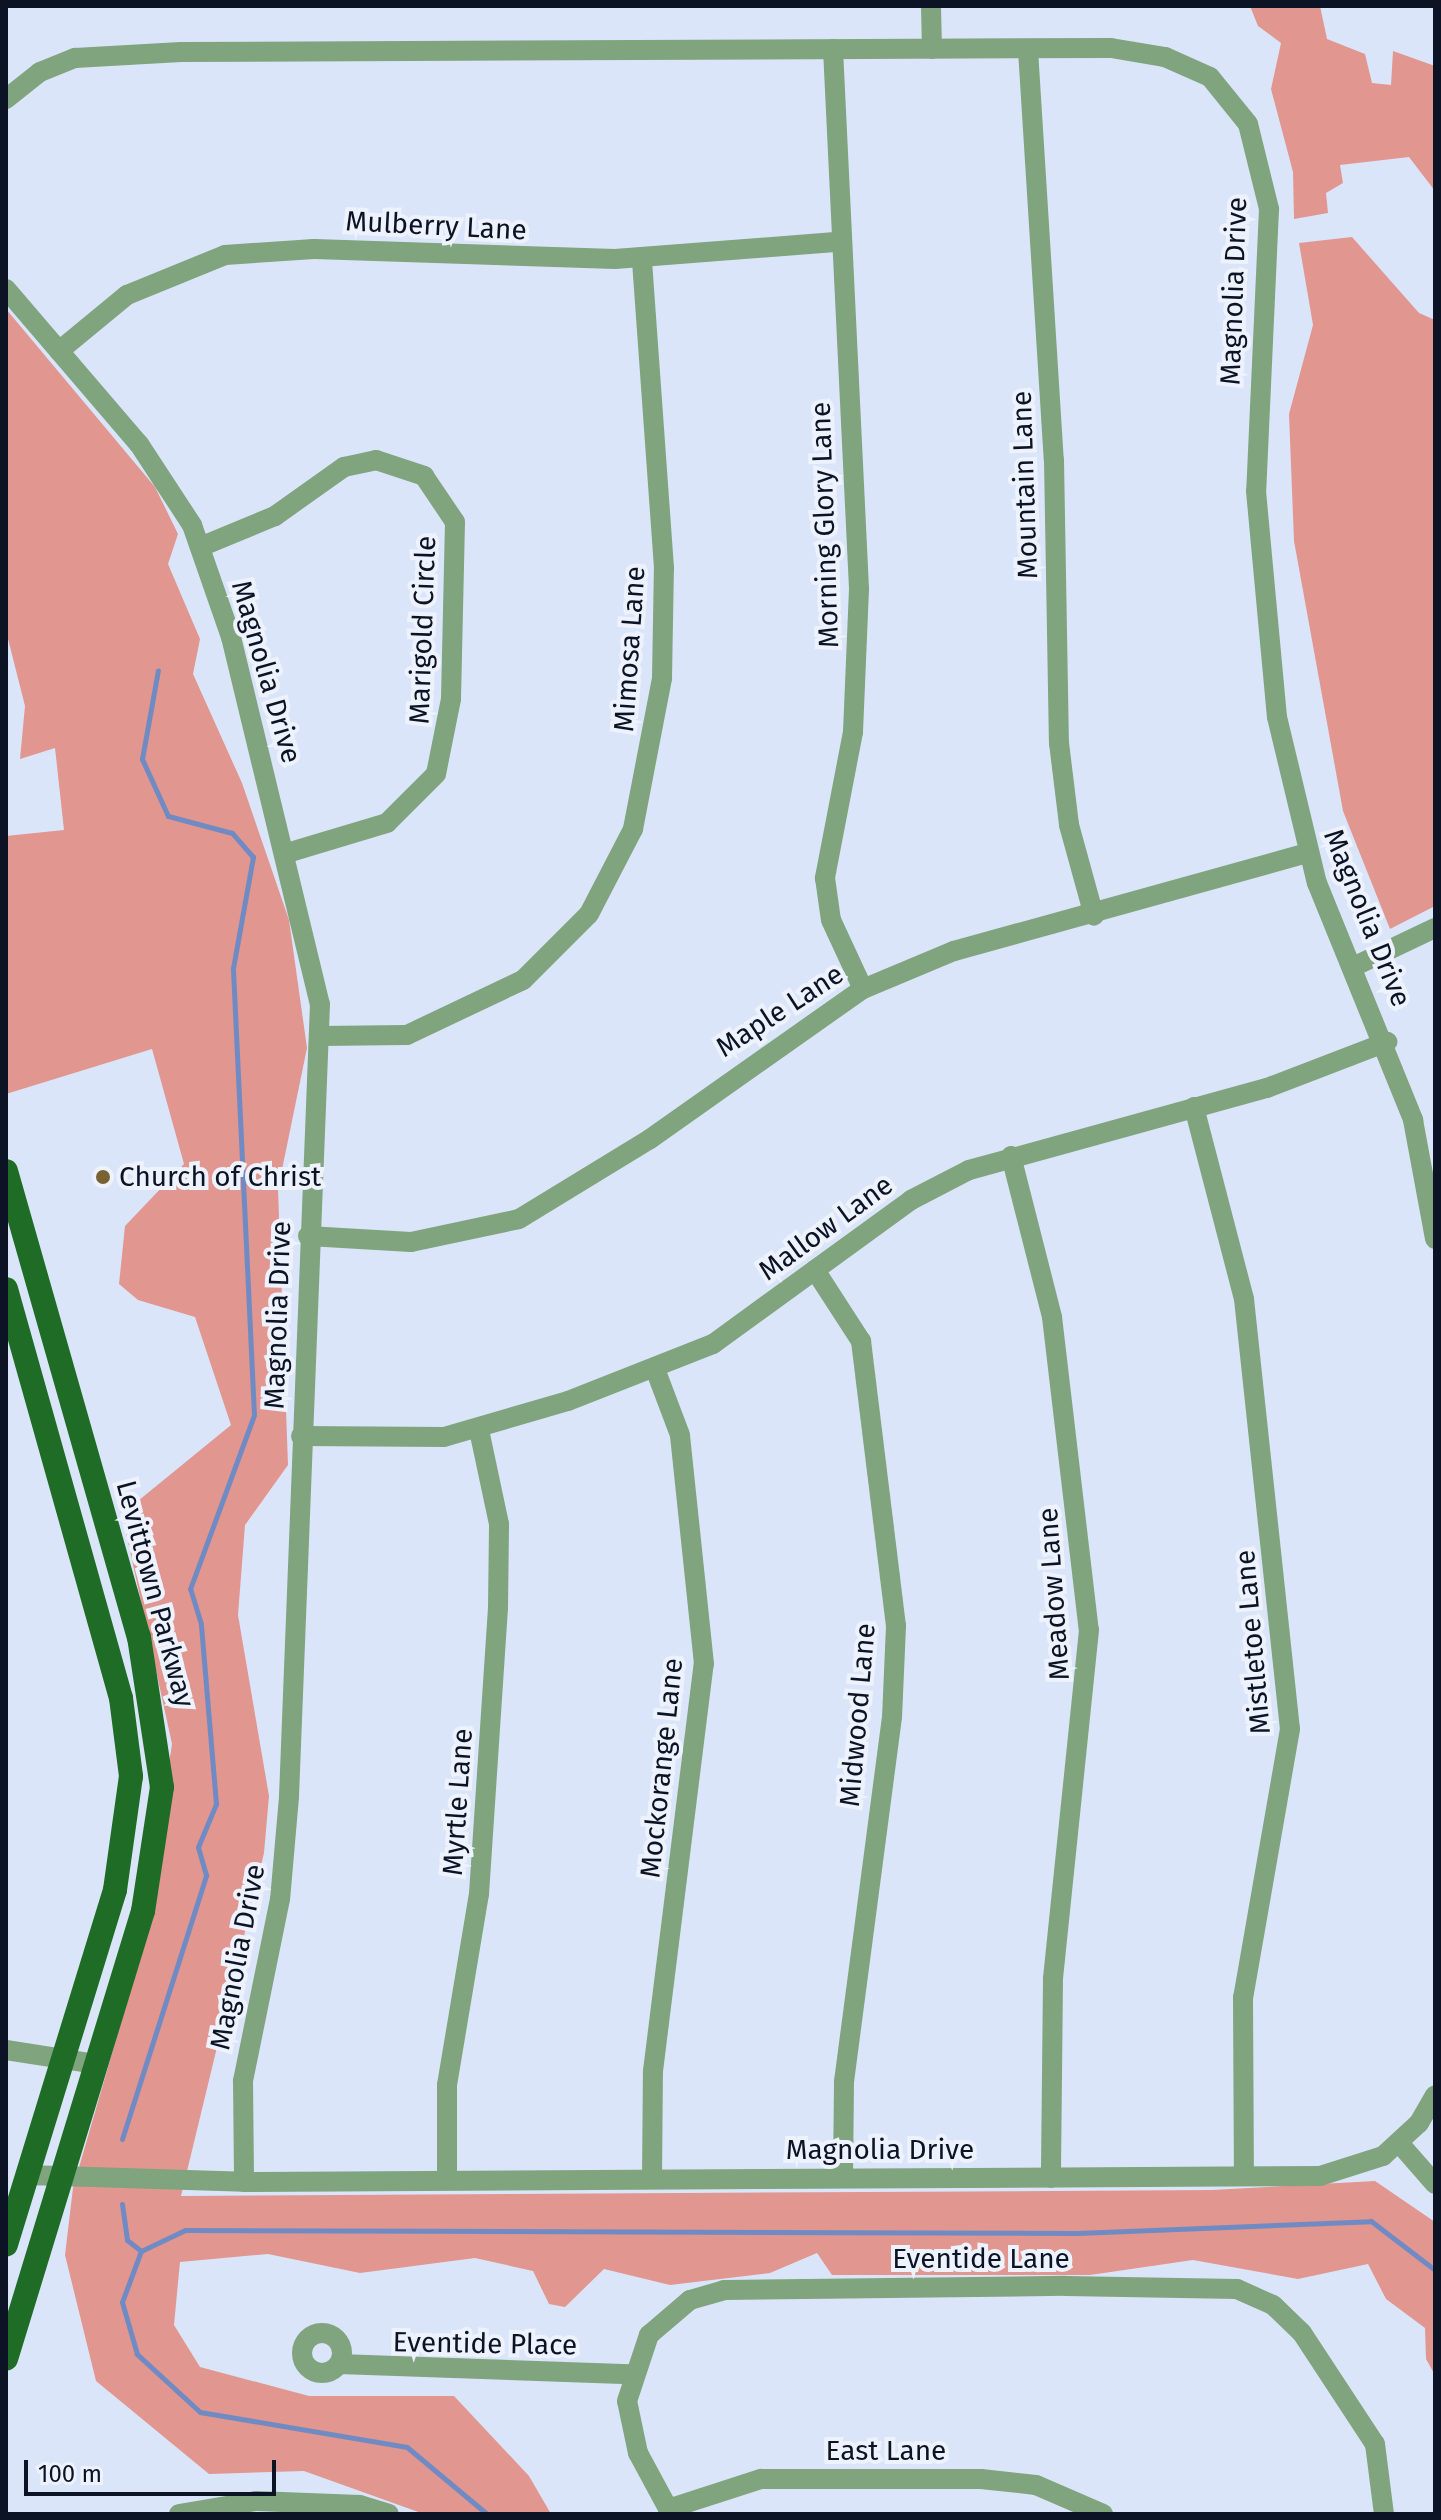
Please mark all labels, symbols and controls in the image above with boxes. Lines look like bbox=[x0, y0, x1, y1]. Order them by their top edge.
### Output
street label: Magnolia Drive bbox=[1214, 196, 1254, 386]
street label: Mulberry Lane bbox=[344, 204, 528, 248]
street label: Mountain Lane bbox=[1005, 390, 1045, 580]
street label: Morning Glory Lane bbox=[804, 401, 846, 649]
street label: Marigold Circle bbox=[403, 535, 443, 725]
street label: Mimosa Lane bbox=[607, 565, 653, 733]
street label: Magnolia Drive bbox=[224, 577, 308, 767]
street label: Magnolia Drive bbox=[1316, 824, 1418, 1012]
street label: Maple Lane bbox=[710, 957, 850, 1065]
place label: Church of Christ bbox=[119, 1160, 321, 1194]
marker: Church of Christ bbox=[94, 1168, 112, 1186]
street label: Mallow Lane bbox=[752, 1168, 900, 1288]
street label: Magnolia Drive bbox=[258, 1220, 298, 1410]
street label: Levittown Parkway bbox=[109, 1477, 201, 1711]
street label: Meadow Lane bbox=[1031, 1506, 1077, 1682]
street label: Mistletoe Lane bbox=[1228, 1548, 1278, 1736]
street label: Midwood Lane bbox=[833, 1622, 883, 1808]
street label: Mockorange Lane bbox=[634, 1656, 690, 1880]
street label: Myrtle Lane bbox=[436, 1727, 480, 1877]
street label: Magnolia Drive bbox=[204, 1861, 272, 2053]
street label: Magnolia Drive bbox=[786, 2133, 974, 2167]
street label: Eventide Lane bbox=[892, 2242, 1070, 2276]
street label: Eventide Place bbox=[392, 2326, 578, 2362]
street label: East Lane bbox=[826, 2434, 946, 2468]
scale bar bbox=[28, 2444, 280, 2494]
text: 100 m bbox=[38, 2460, 102, 2488]

